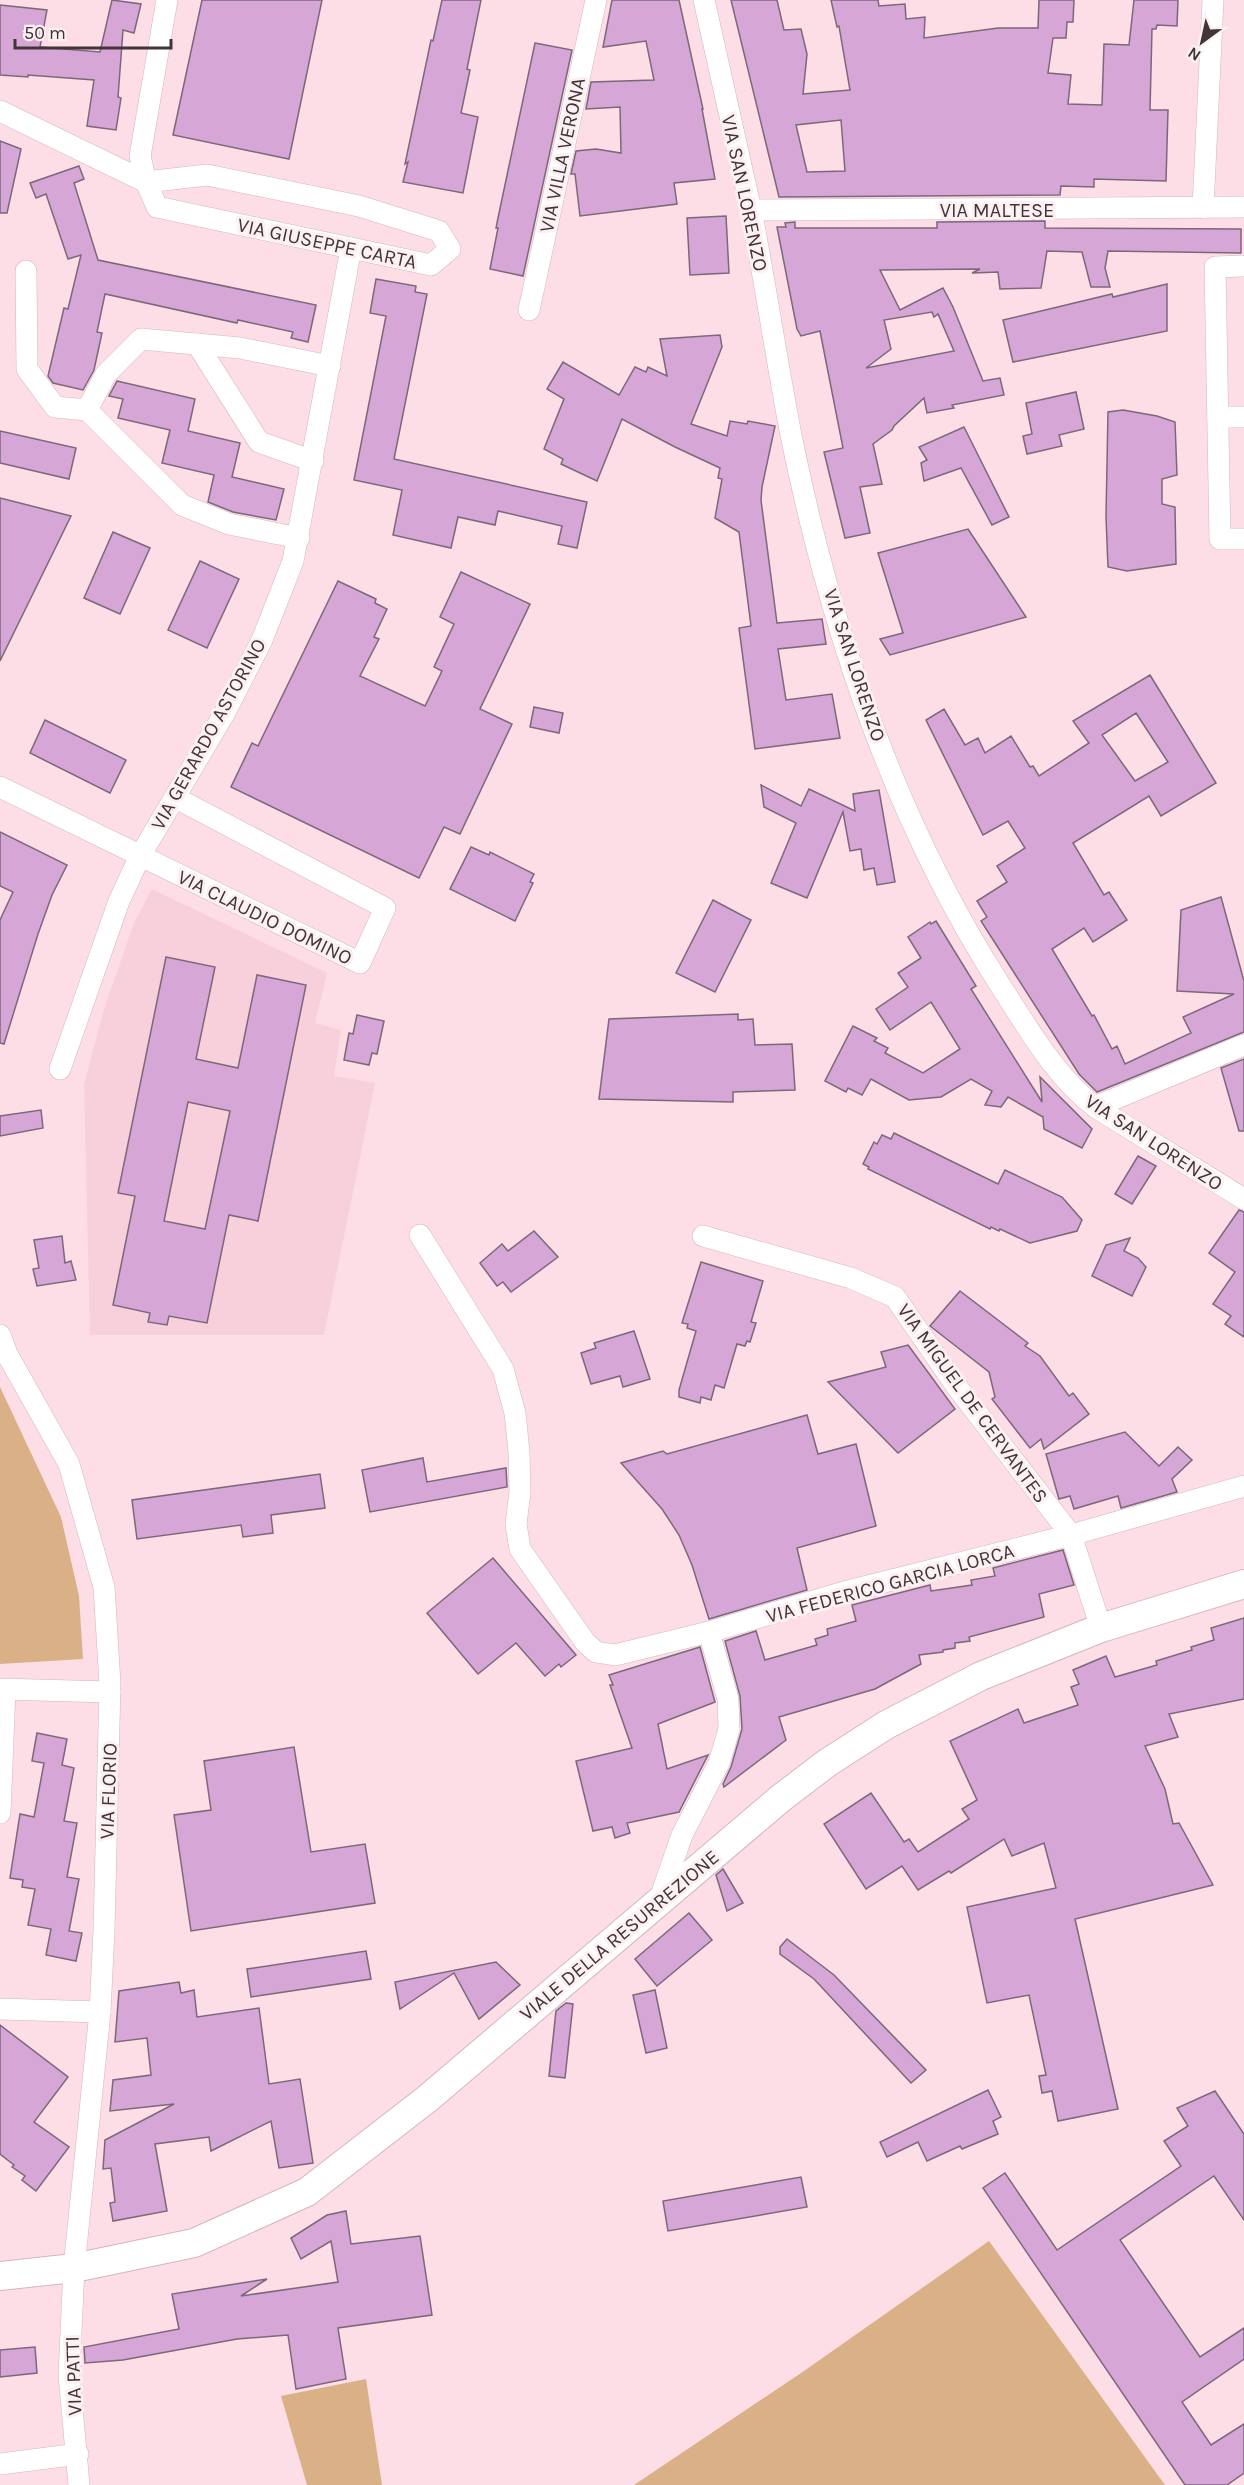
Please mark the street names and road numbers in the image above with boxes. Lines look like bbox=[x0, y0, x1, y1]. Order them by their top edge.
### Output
street label: VIA VILLA VERONA bbox=[535, 76, 590, 235]
street label: VIA SAN LORENZO bbox=[717, 113, 772, 273]
street label: VIA MALTESE bbox=[940, 199, 1054, 222]
street label: VIA GIUSEPPE CARTA bbox=[235, 213, 419, 274]
street label: VIA SAN LORENZO bbox=[819, 586, 890, 744]
street label: VIA GERARDO ASTORINO bbox=[146, 635, 271, 834]
street label: VIA CLAUDIO DOMINO bbox=[174, 865, 356, 970]
street label: VIA SAN LORENZO bbox=[1081, 1089, 1227, 1195]
street label: VIA MIGUEL DE CERVANTES bbox=[892, 1299, 1053, 1508]
street label: VIA FEDERICO GARCIA LORCA bbox=[764, 1539, 1017, 1628]
street label: VIA FLORIO bbox=[95, 1742, 122, 1840]
street label: VIALE DELLA RESURREZIONE bbox=[515, 1845, 724, 2025]
street label: VIA PATTI bbox=[61, 2336, 86, 2416]

